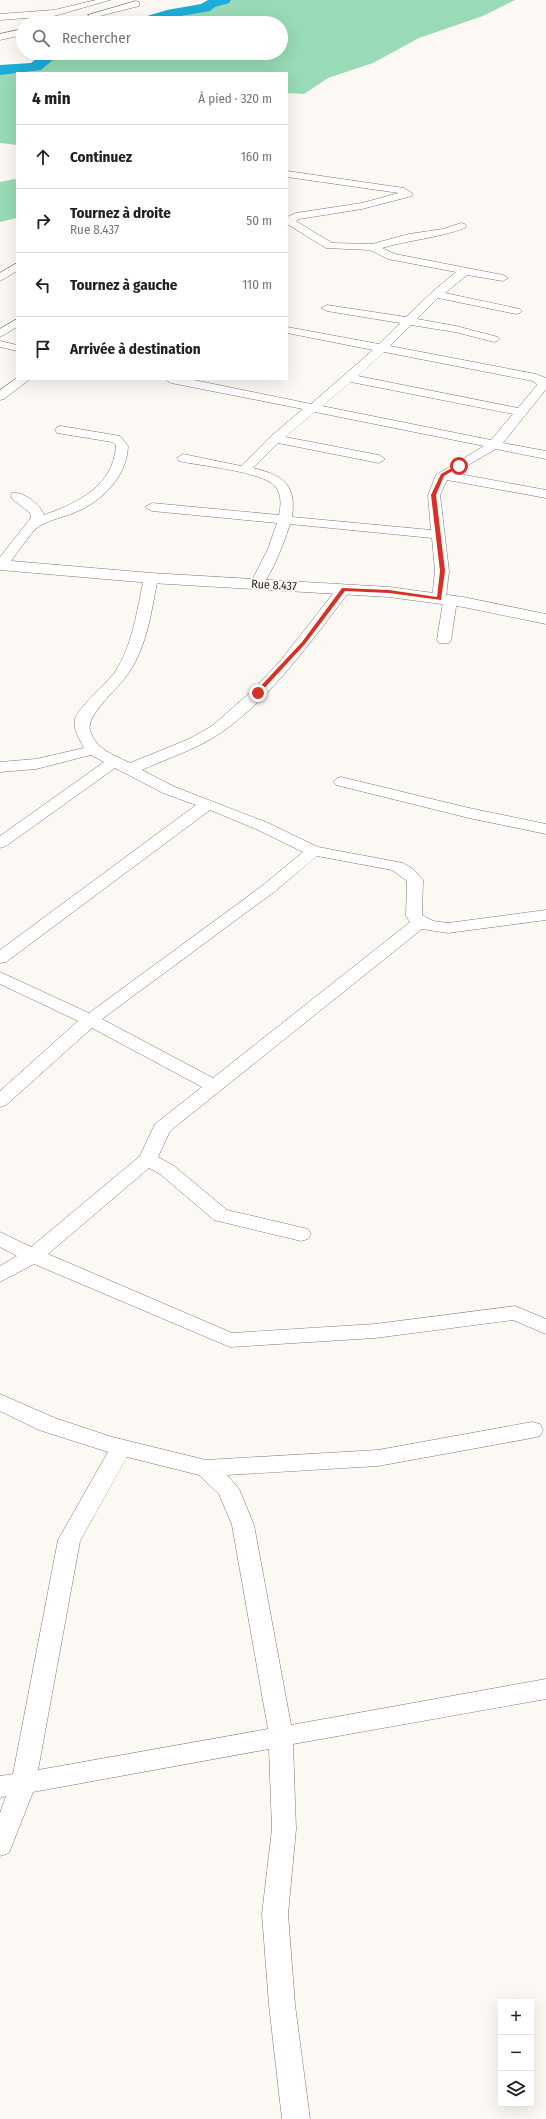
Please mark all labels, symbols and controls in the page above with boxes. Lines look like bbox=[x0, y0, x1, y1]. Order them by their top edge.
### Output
search box bbox=[16, 16, 288, 60]
icon: search bbox=[30, 27, 52, 49]
text: Rechercher bbox=[62, 29, 131, 47]
text: 4 min bbox=[32, 88, 71, 109]
text: À pied · 320 m bbox=[198, 91, 272, 106]
icon: ahead bbox=[32, 146, 54, 168]
text: Continuez bbox=[70, 148, 132, 166]
text: 160 m bbox=[241, 149, 272, 164]
text: Tournez à droite bbox=[70, 204, 171, 222]
icon: right bbox=[32, 210, 54, 232]
text: 50 m bbox=[246, 213, 272, 228]
text: Rue 8.437 bbox=[70, 222, 119, 237]
icon: left bbox=[32, 274, 54, 296]
text: Tournez à gauche bbox=[70, 276, 177, 294]
text: 110 m bbox=[242, 277, 272, 292]
icon: arrive bbox=[32, 338, 54, 360]
text: Arrivée à destination bbox=[70, 340, 201, 358]
route start bbox=[450, 457, 468, 475]
street label: Rue 8.437 bbox=[251, 577, 297, 593]
route end bbox=[249, 684, 267, 702]
map controls bbox=[498, 1999, 534, 2107]
button: + bbox=[498, 1999, 534, 2035]
button: − bbox=[498, 2035, 534, 2071]
button: layers bbox=[498, 2071, 534, 2107]

